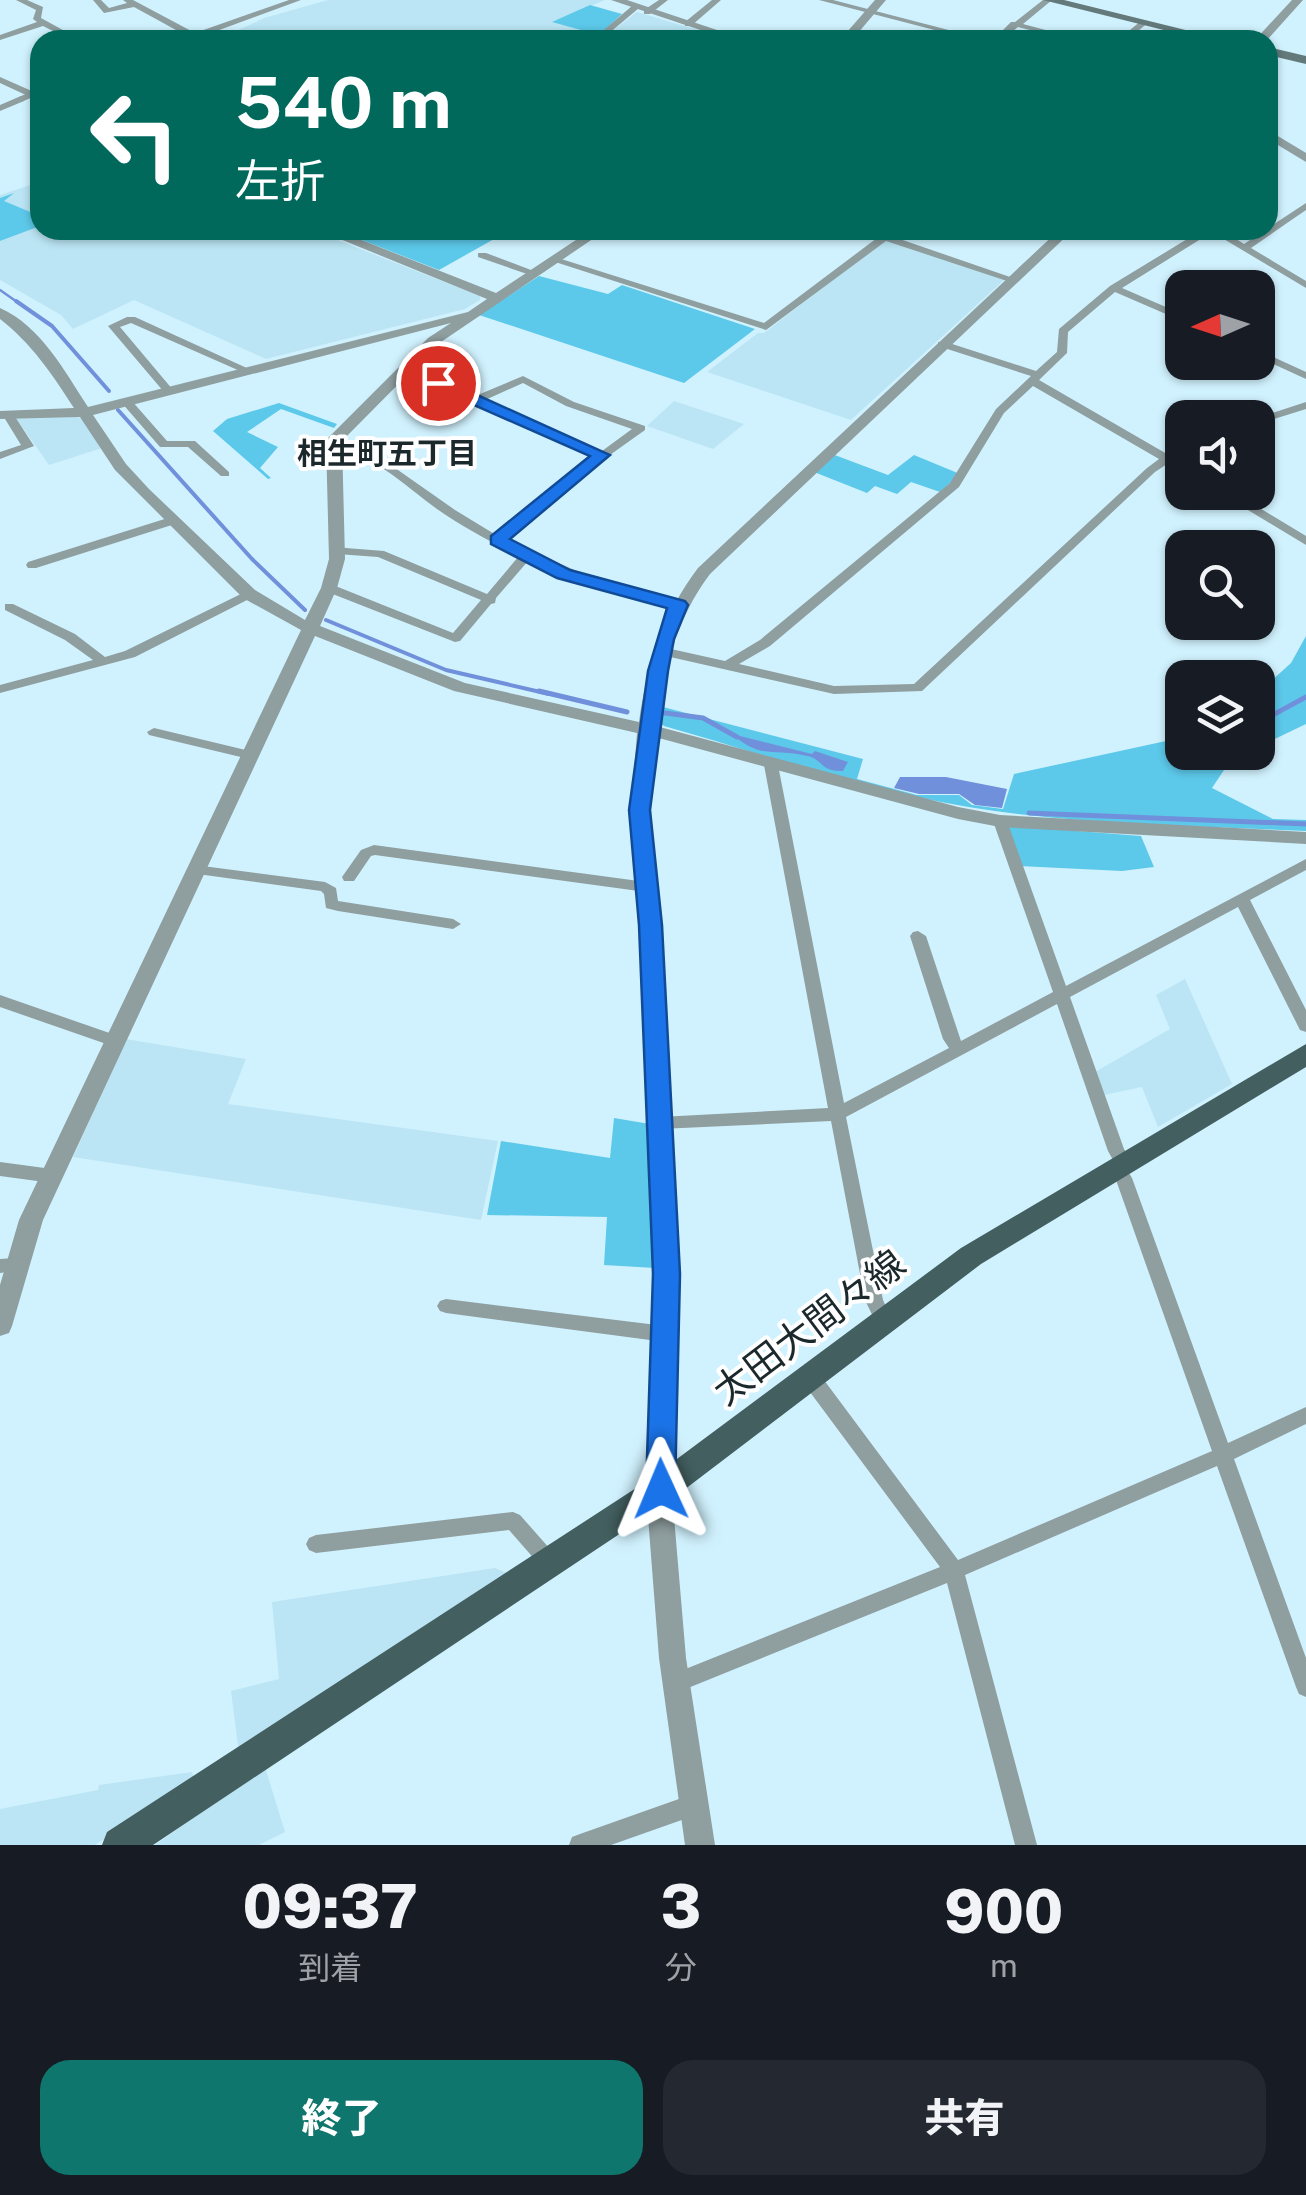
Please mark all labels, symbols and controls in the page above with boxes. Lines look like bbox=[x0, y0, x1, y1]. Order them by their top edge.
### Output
text: 540 m bbox=[235, 61, 452, 144]
icon: left bbox=[70, 70, 200, 200]
text: 左折 bbox=[235, 154, 325, 207]
north arrow bbox=[1165, 270, 1275, 380]
map controls bbox=[1165, 270, 1275, 770]
pin bbox=[396, 341, 481, 426]
icon: arrive bbox=[411, 356, 466, 411]
button: sound bbox=[1165, 400, 1275, 510]
district label: 相生町五丁目 bbox=[297, 435, 477, 471]
button: search bbox=[1165, 530, 1275, 640]
button: layers bbox=[1165, 660, 1275, 770]
street label: 太田大間々線 bbox=[704, 1240, 914, 1414]
position arrow bbox=[609, 1437, 713, 1541]
text: 09:37 bbox=[243, 1871, 418, 1942]
text: 3 bbox=[661, 1871, 701, 1942]
text: 900 bbox=[944, 1876, 1063, 1947]
text: m bbox=[990, 1947, 1018, 1984]
text: 到着 bbox=[298, 1949, 362, 1986]
text: 分 bbox=[665, 1949, 697, 1986]
button: 終了 bbox=[40, 2060, 643, 2175]
button: 共有 bbox=[663, 2060, 1266, 2175]

